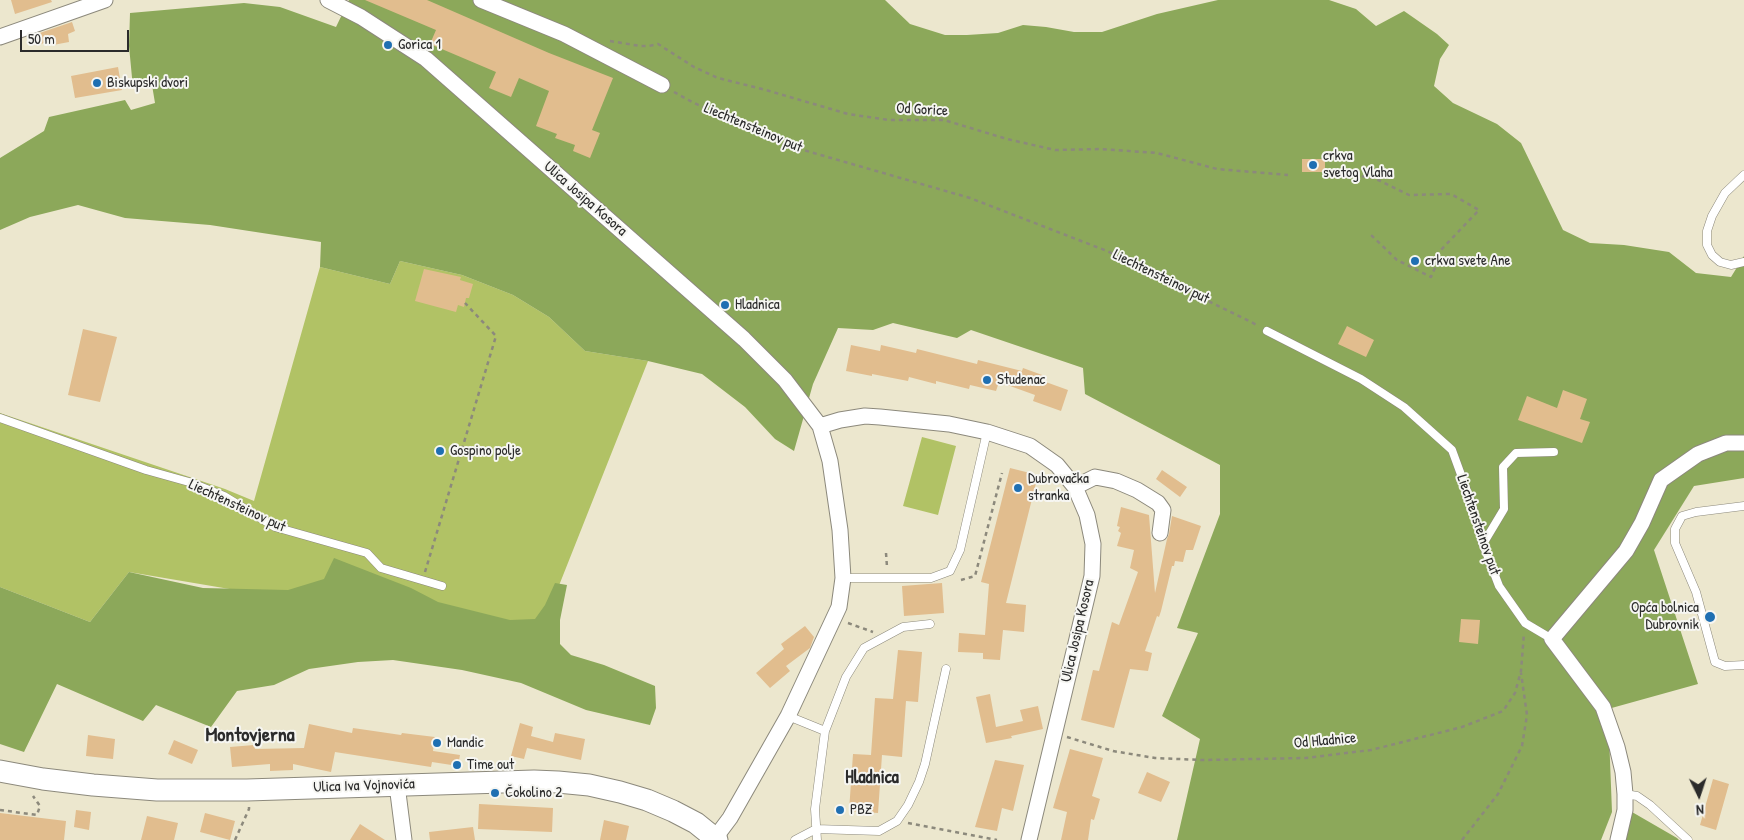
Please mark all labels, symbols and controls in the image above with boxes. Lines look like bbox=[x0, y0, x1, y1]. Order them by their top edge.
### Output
scale bar bbox=[22, 20, 131, 52]
text: 50 m bbox=[28, 28, 55, 49]
place label: Gorica 1 bbox=[398, 36, 441, 54]
marker: Gorica 1 bbox=[382, 39, 394, 51]
place label: Biskupski dvori bbox=[107, 74, 188, 92]
marker: Biskupski dvori bbox=[91, 77, 103, 89]
street label: Liechtensteinov put bbox=[701, 99, 805, 157]
street label: Od Gorice bbox=[896, 100, 948, 120]
place label: crkva svetog Vlaha bbox=[1323, 147, 1393, 182]
street label: Ulica Josipa Kosora bbox=[540, 158, 630, 240]
marker: crkva svetog Vlaha bbox=[1307, 159, 1319, 171]
street label: Liechtensteinov put bbox=[1110, 246, 1212, 308]
place label: crkva svete Ane bbox=[1425, 252, 1511, 270]
marker: crkva svete Ane bbox=[1409, 255, 1421, 267]
place label: Hladnica bbox=[735, 296, 780, 314]
marker: Hladnica bbox=[719, 299, 731, 311]
place label: Studenac bbox=[997, 371, 1045, 389]
marker: Studenac bbox=[981, 374, 993, 386]
place label: Gospino polje bbox=[450, 442, 521, 460]
marker: Gospino polje bbox=[434, 445, 446, 457]
place label: Dubrovačka stranka bbox=[1028, 470, 1089, 505]
street label: Liechtensteinov put bbox=[1452, 472, 1504, 578]
street label: Liechtensteinov put bbox=[186, 476, 288, 536]
marker: Dubrovačka stranka bbox=[1012, 482, 1024, 494]
street label: Ulica Josipa Kosora bbox=[1057, 578, 1099, 684]
place label: Opća bolnica Dubrovnik bbox=[1631, 599, 1699, 634]
marker: Opća bolnica Dubrovnik bbox=[1703, 610, 1717, 624]
district label: Montovjerna bbox=[205, 724, 295, 748]
street label: Od Hladnice bbox=[1293, 729, 1357, 753]
place label: Mandic bbox=[447, 734, 484, 752]
marker: Mandic bbox=[431, 737, 443, 749]
place label: Time out bbox=[467, 756, 514, 774]
marker: Time out bbox=[451, 759, 463, 771]
district label: Hladnica bbox=[845, 767, 899, 789]
north arrow bbox=[1674, 770, 1724, 820]
street label: Ulica Iva Vojnovića bbox=[313, 775, 415, 797]
place label: Čokolino 2 bbox=[505, 784, 562, 802]
marker: Čokolino 2 bbox=[489, 787, 501, 799]
place label: PBZ bbox=[850, 801, 872, 819]
text: N bbox=[1696, 801, 1704, 820]
marker: PBZ bbox=[834, 804, 846, 816]

